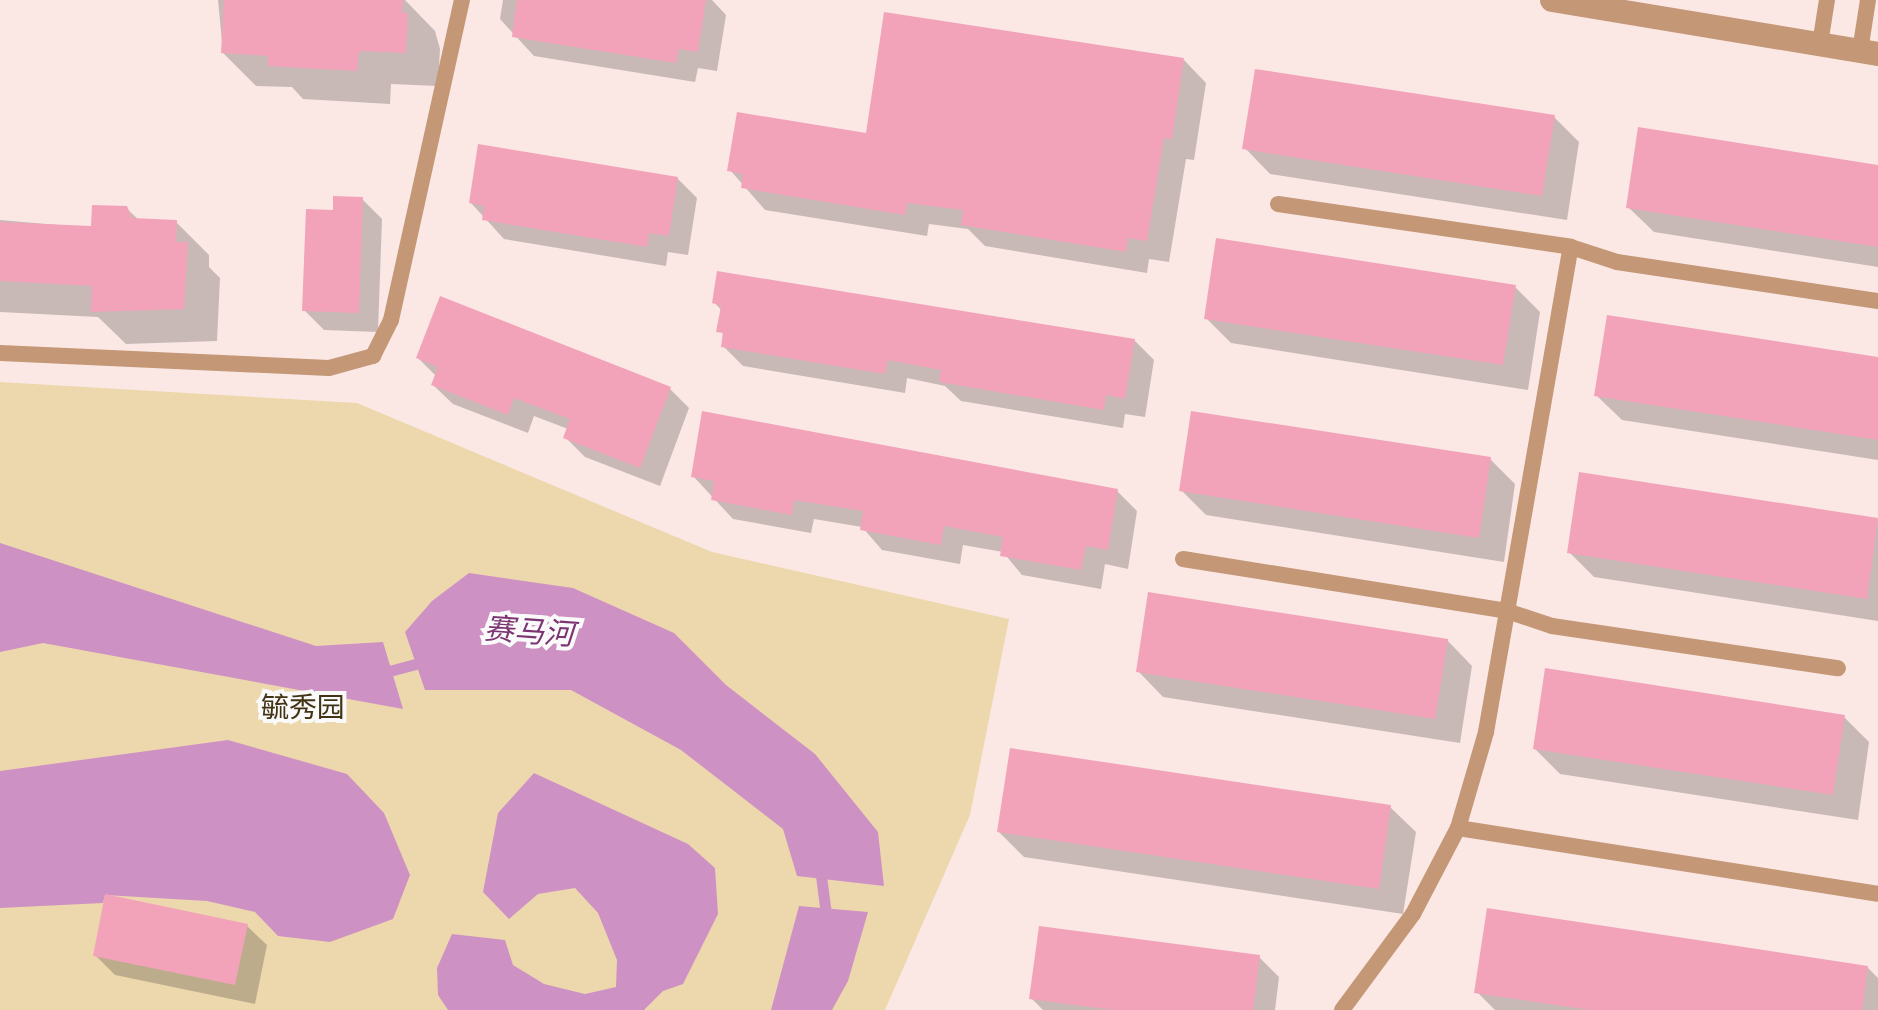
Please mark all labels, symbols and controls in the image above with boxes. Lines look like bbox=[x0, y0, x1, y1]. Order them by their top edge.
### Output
water label: 赛马河 bbox=[483, 612, 575, 654]
park label: 毓秀园 bbox=[261, 691, 345, 725]

